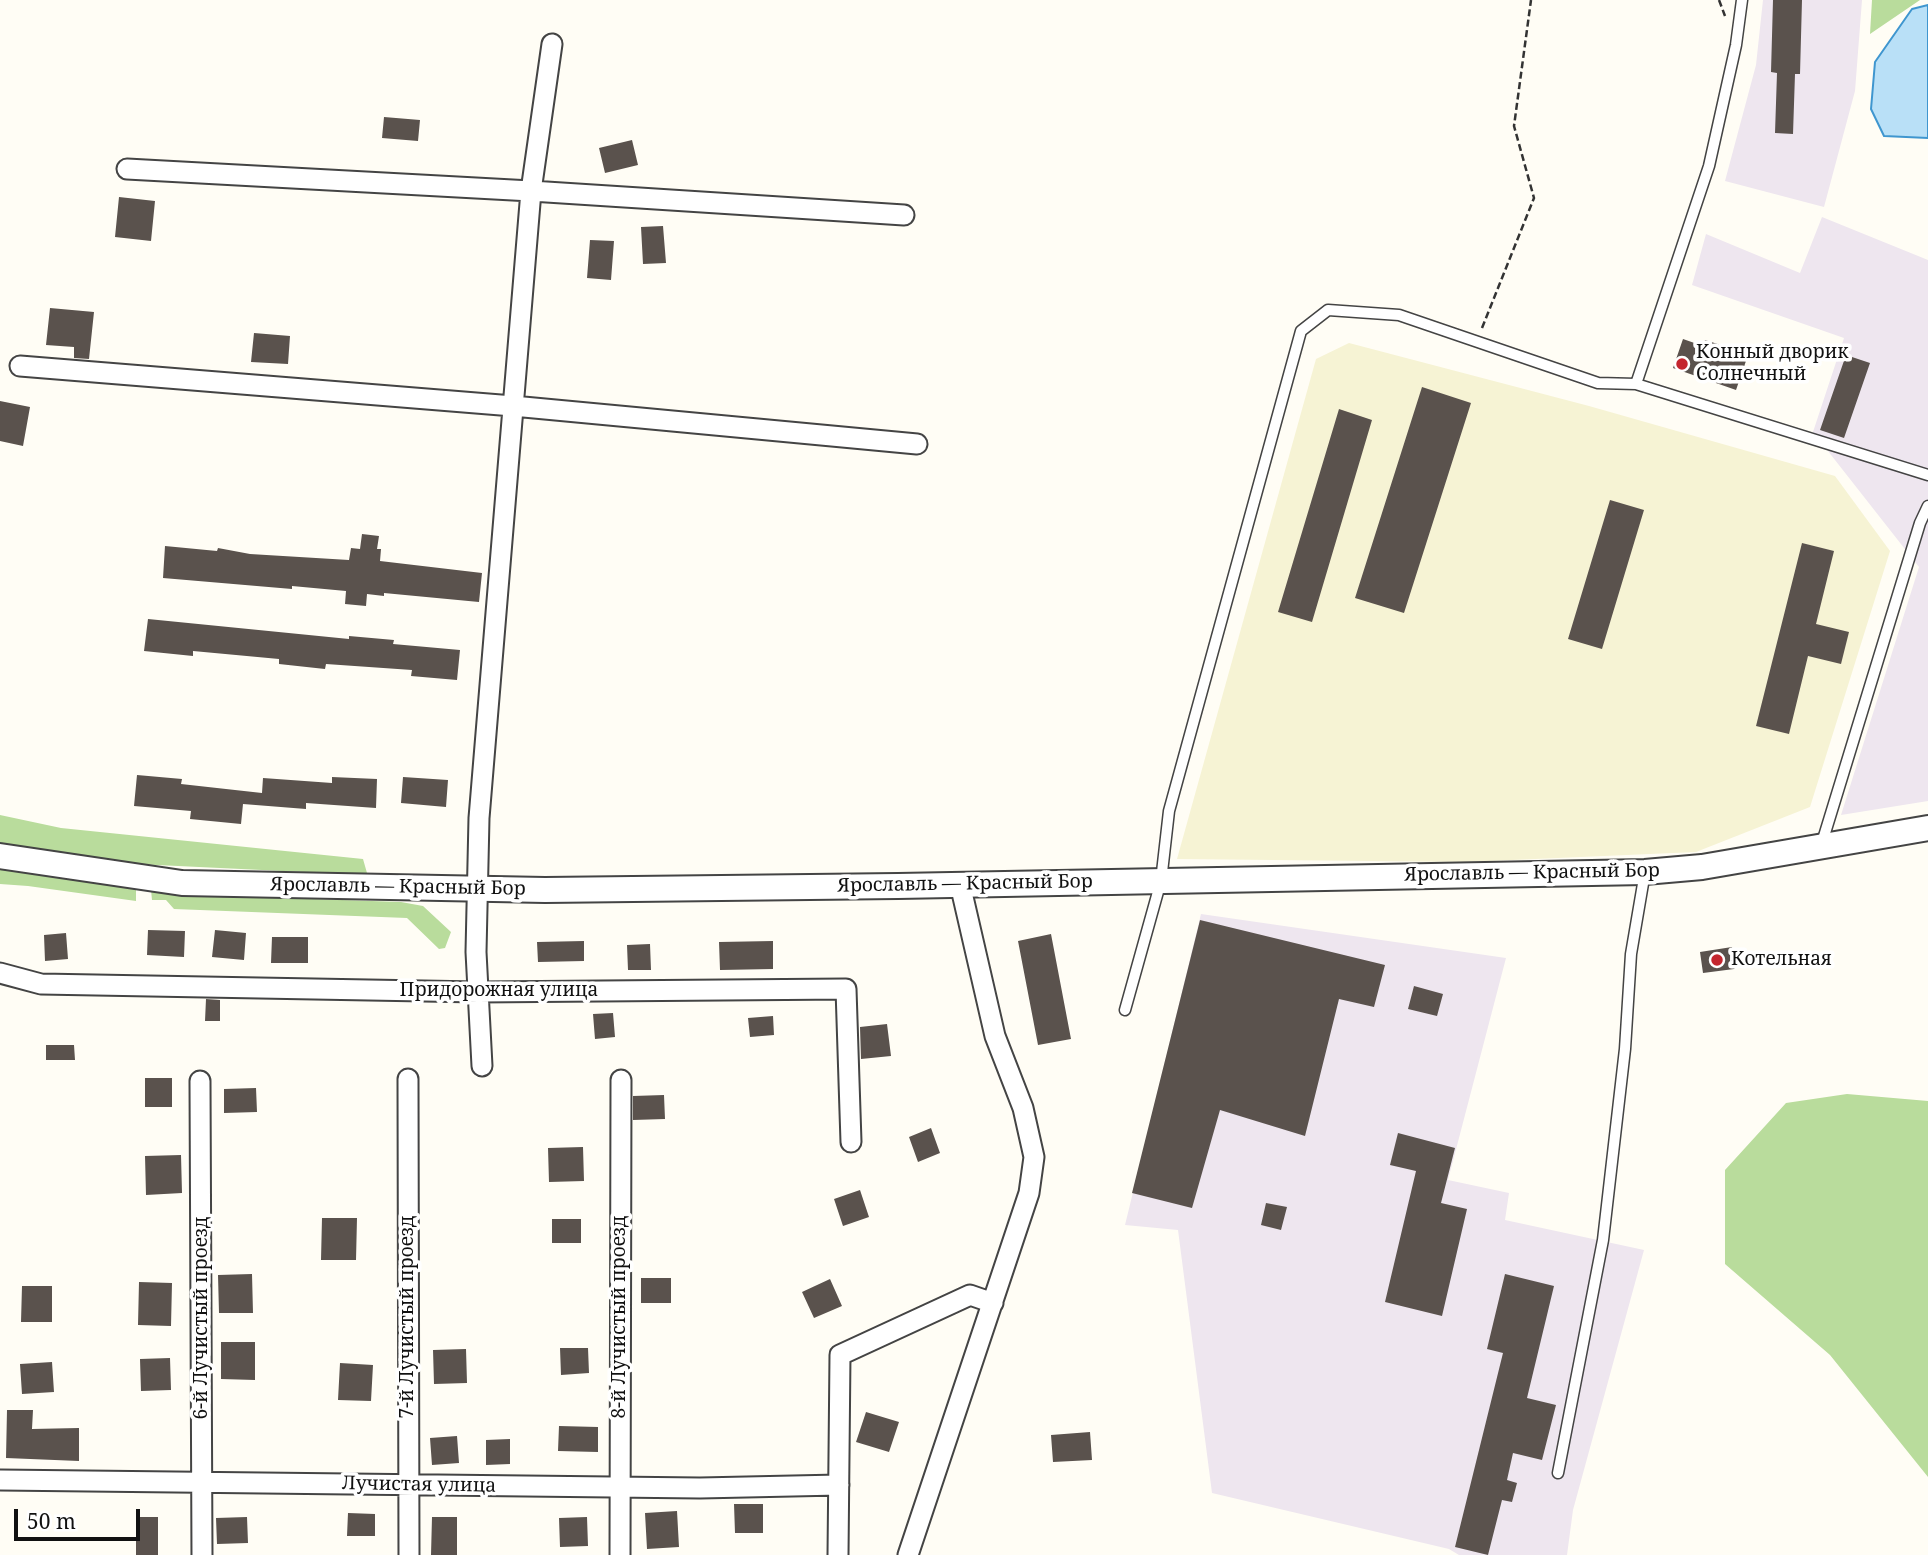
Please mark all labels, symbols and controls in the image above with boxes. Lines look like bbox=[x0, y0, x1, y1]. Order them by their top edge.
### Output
place label: Конный дворик Солнечный bbox=[1696, 342, 1849, 386]
marker: Конный дворик Солнечный bbox=[1674, 356, 1690, 372]
street label: Ярославль — Красный Бор bbox=[1404, 859, 1660, 887]
street label: Ярославль — Красный Бор bbox=[837, 870, 1093, 898]
street label: Ярославль — Красный Бор bbox=[270, 873, 526, 901]
place label: Котельная bbox=[1731, 949, 1832, 971]
marker: Котельная bbox=[1709, 952, 1725, 968]
street label: Придорожная улица bbox=[400, 980, 598, 1002]
street label: 7-й Лучистый проезд bbox=[397, 1215, 419, 1419]
street label: 8-й Лучистый проезд bbox=[609, 1215, 631, 1419]
street label: 6-й Лучистый проезд bbox=[191, 1216, 213, 1420]
street label: Лучистая улица bbox=[342, 1472, 496, 1498]
scale bar bbox=[18, 1496, 144, 1540]
text: 50 m bbox=[27, 1507, 76, 1535]

